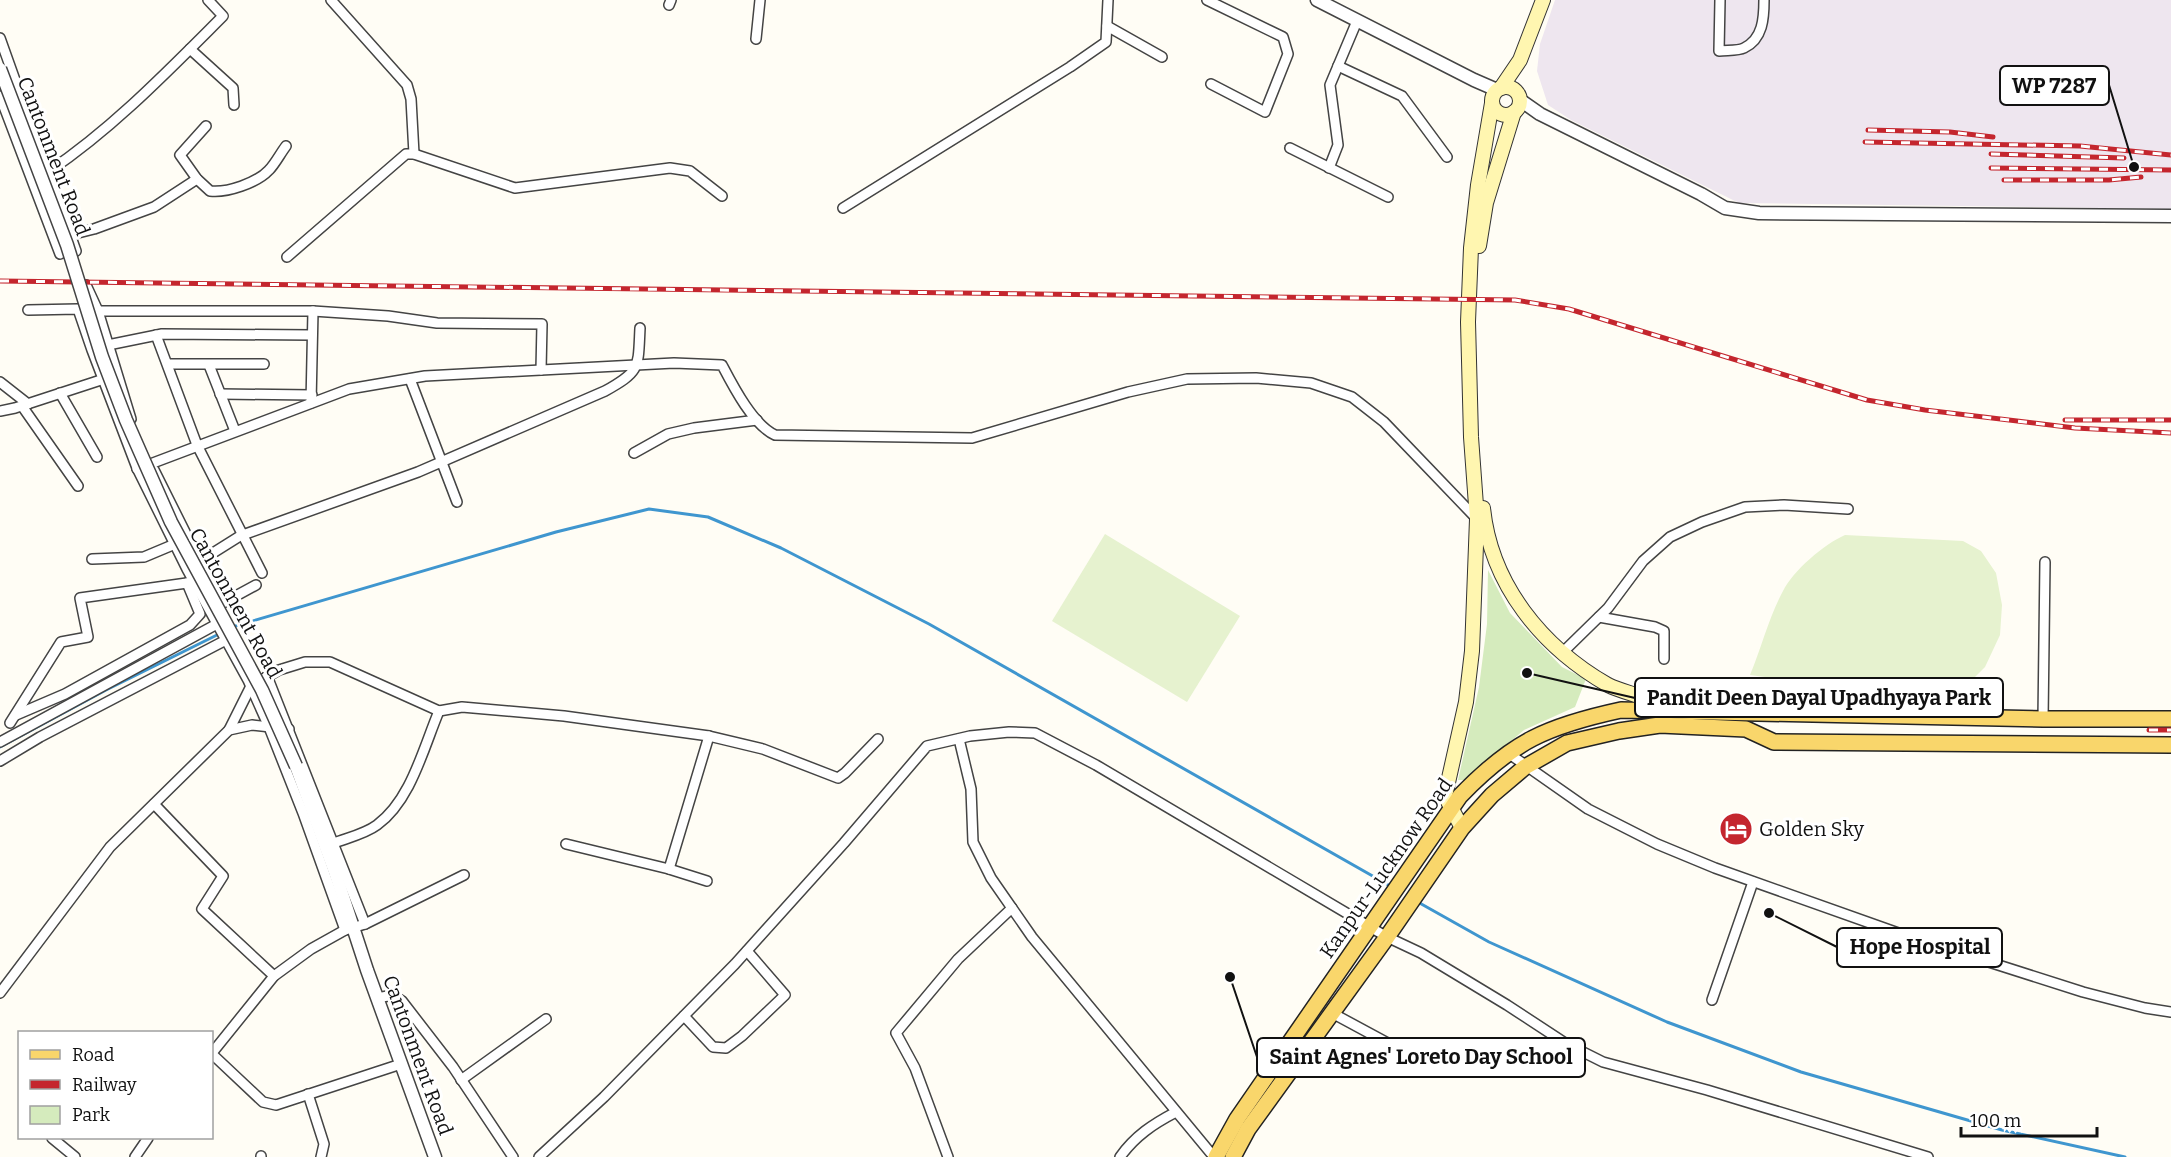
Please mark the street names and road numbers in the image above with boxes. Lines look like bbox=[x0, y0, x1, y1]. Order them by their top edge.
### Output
street label: Cantonment Road bbox=[13, 73, 95, 239]
street label: Cantonment Road bbox=[185, 524, 287, 682]
street label: Kanpur-Lucknow Road bbox=[1315, 773, 1457, 963]
street label: Cantonment Road bbox=[378, 972, 458, 1138]

